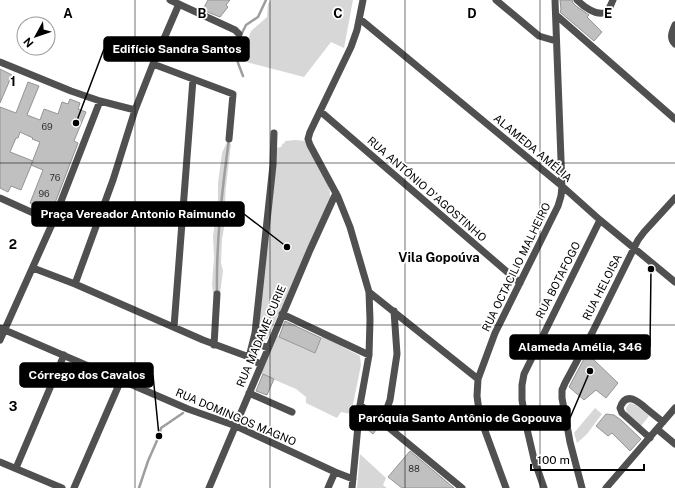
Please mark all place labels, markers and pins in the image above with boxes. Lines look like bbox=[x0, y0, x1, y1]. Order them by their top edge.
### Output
callout: Edifício Sandra Santos bbox=[104, 37, 249, 61]
callout: Praça Vereador Antonio Raimundo bbox=[32, 202, 244, 226]
callout: Alameda Amélia, 346 bbox=[510, 335, 650, 359]
callout: Córrego dos Cavalos bbox=[20, 363, 153, 387]
callout: Paróquia Santo Antônio de Gopouva bbox=[350, 406, 570, 430]

